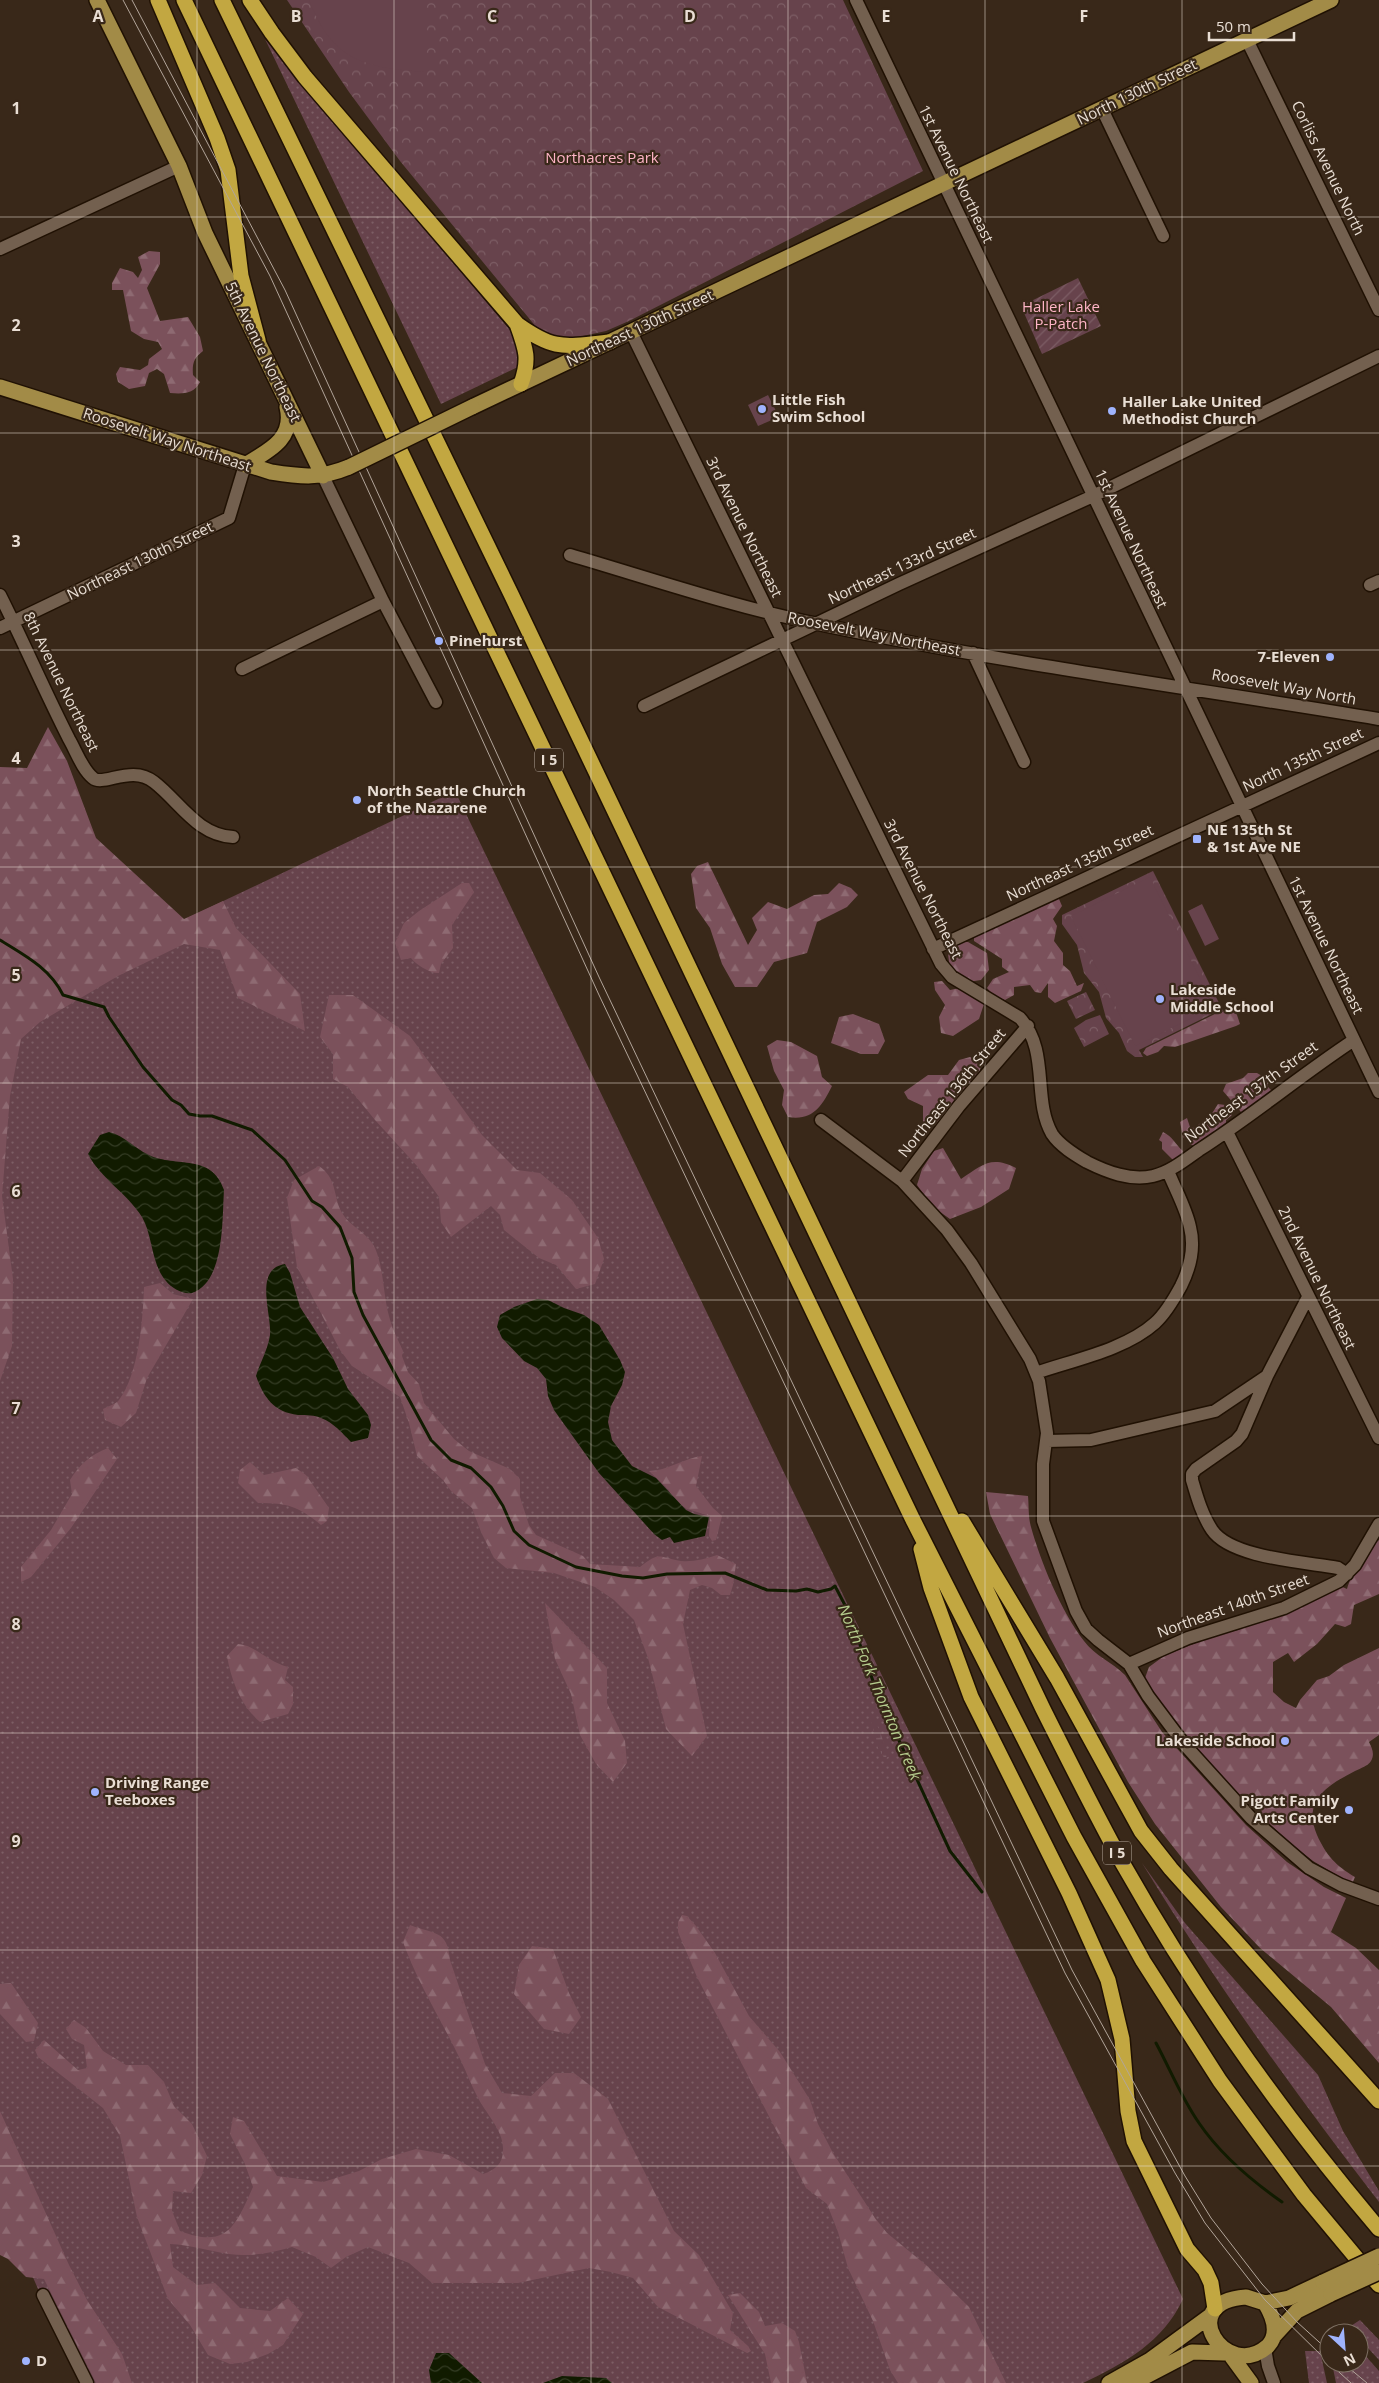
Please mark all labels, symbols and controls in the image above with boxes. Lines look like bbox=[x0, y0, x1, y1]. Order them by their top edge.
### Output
text: A bbox=[92, 5, 104, 27]
text: B bbox=[291, 5, 301, 27]
text: C bbox=[487, 5, 497, 27]
text: D bbox=[684, 5, 696, 27]
text: E bbox=[882, 5, 891, 27]
text: F bbox=[1080, 5, 1088, 27]
scale bar bbox=[1209, 10, 1294, 42]
text: 50 m bbox=[1216, 16, 1251, 36]
street label: North 130th Street bbox=[1073, 53, 1200, 129]
text: 1 bbox=[11, 97, 21, 119]
street label: Corliss Avenue North bbox=[1288, 97, 1370, 238]
street label: 1st Avenue Northeast bbox=[915, 101, 999, 246]
park label: Northacres Park bbox=[545, 147, 659, 167]
street label: 5th Avenue Northeast bbox=[221, 278, 307, 425]
street label: Northeast 130th Street bbox=[563, 284, 716, 370]
park label: Haller Lake P-Patch bbox=[1022, 296, 1100, 333]
text: 2 bbox=[11, 314, 21, 336]
place label: Little Fish Swim School bbox=[772, 389, 865, 426]
place label: Haller Lake United Methodist Church bbox=[1122, 391, 1262, 428]
street label: Roosevelt Way Northeast bbox=[81, 402, 254, 476]
marker: Little Fish Swim School bbox=[756, 403, 768, 415]
marker: Haller Lake United Methodist Church bbox=[1106, 405, 1118, 417]
street label: 3rd Avenue Northeast bbox=[702, 453, 788, 600]
street label: 1st Avenue Northeast bbox=[1091, 466, 1173, 611]
street label: Northeast 130th Street bbox=[63, 516, 216, 604]
street label: Northeast 133rd Street bbox=[824, 522, 979, 608]
text: 3 bbox=[11, 530, 21, 552]
street label: Roosevelt Way Northeast bbox=[786, 606, 962, 660]
street label: 8th Avenue Northeast bbox=[19, 608, 105, 755]
place label: Pinehurst bbox=[449, 630, 523, 650]
marker: Pinehurst bbox=[433, 635, 445, 647]
place label: 7-Eleven bbox=[1258, 646, 1320, 666]
marker: 7-Eleven bbox=[1324, 651, 1336, 663]
street label: Roosevelt Way North bbox=[1210, 663, 1358, 709]
street label: North 135th Street bbox=[1239, 722, 1366, 796]
text: 4 bbox=[11, 747, 21, 769]
road number: I 5 bbox=[535, 748, 563, 772]
place label: North Seattle Church of the Nazarene bbox=[367, 780, 526, 817]
marker: North Seattle Church of the Nazarene bbox=[351, 794, 363, 806]
street label: 3rd Avenue Northeast bbox=[880, 815, 968, 962]
street label: Northeast 135th Street bbox=[1003, 819, 1156, 905]
place label: NE 135th St & 1st Ave NE bbox=[1207, 819, 1301, 856]
marker: NE 135th St & 1st Ave NE bbox=[1191, 833, 1203, 845]
street label: 1st Avenue Northeast bbox=[1285, 872, 1369, 1017]
text: 5 bbox=[11, 964, 21, 986]
place label: Lakeside Middle School bbox=[1170, 979, 1274, 1016]
marker: Lakeside Middle School bbox=[1154, 993, 1166, 1005]
street label: Northeast 136th Street bbox=[893, 1024, 1009, 1161]
street label: Northeast 137th Street bbox=[1180, 1036, 1321, 1146]
text: 6 bbox=[11, 1180, 21, 1202]
street label: 2nd Avenue Northeast bbox=[1274, 1203, 1361, 1353]
text: 7 bbox=[11, 1397, 21, 1419]
street label: Northeast 140th Street bbox=[1154, 1568, 1311, 1642]
water label: North Fork Thornton Creek bbox=[833, 1601, 928, 1784]
text: 8 bbox=[11, 1613, 21, 1635]
place label: Lakeside School bbox=[1156, 1730, 1275, 1750]
marker: Lakeside School bbox=[1279, 1735, 1291, 1747]
place label: Driving Range Teeboxes bbox=[105, 1772, 209, 1809]
marker: Driving Range Teeboxes bbox=[89, 1786, 101, 1798]
place label: Pigott Family Arts Center bbox=[1241, 1790, 1339, 1827]
marker: Pigott Family Arts Center bbox=[1343, 1804, 1355, 1816]
text: 9 bbox=[11, 1830, 21, 1852]
road number: I 5 bbox=[1103, 1842, 1131, 1865]
north arrow bbox=[1319, 2323, 1369, 2373]
text: N bbox=[1341, 2349, 1359, 2371]
place label: D bbox=[36, 2350, 47, 2370]
marker: D bbox=[20, 2355, 32, 2367]

